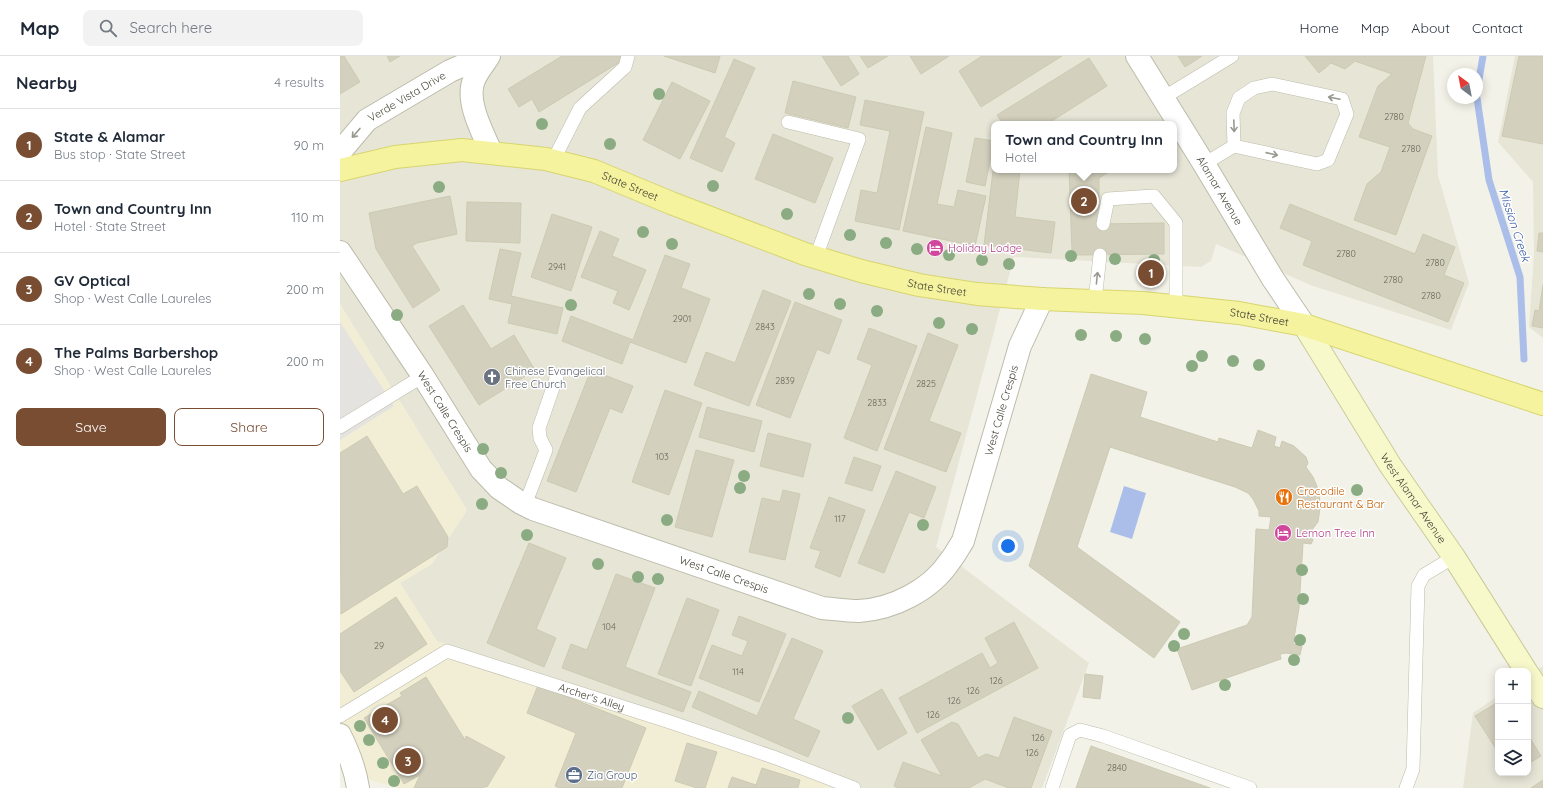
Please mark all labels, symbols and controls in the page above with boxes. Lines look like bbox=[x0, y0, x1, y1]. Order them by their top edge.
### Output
search box bbox=[83, 10, 363, 46]
text: Map bbox=[20, 16, 59, 40]
icon: search bbox=[97, 17, 119, 39]
text: Search here bbox=[129, 18, 212, 37]
text: Home bbox=[1300, 19, 1339, 37]
text: Map bbox=[1361, 19, 1389, 37]
text: About bbox=[1411, 19, 1450, 37]
text: Contact bbox=[1472, 19, 1523, 37]
street label: Verde Vista Drive bbox=[365, 68, 448, 125]
north arrow bbox=[1447, 68, 1483, 104]
text: Nearby bbox=[16, 72, 77, 93]
text: 4 results bbox=[274, 74, 324, 90]
one-way arrow bbox=[1328, 93, 1341, 101]
house number: 2780 bbox=[1384, 111, 1404, 122]
one-way arrow bbox=[1230, 119, 1237, 132]
popup bbox=[991, 121, 1177, 173]
text: State & Alamar bbox=[54, 127, 165, 146]
one-way arrow bbox=[352, 128, 361, 138]
text: Town and Country Inn bbox=[1005, 130, 1163, 149]
text: 1 bbox=[26, 137, 32, 153]
text: 90 m bbox=[294, 137, 324, 153]
house number: 2780 bbox=[1401, 143, 1421, 154]
text: Bus stop · State Street bbox=[54, 146, 186, 162]
text: Hotel bbox=[1005, 149, 1037, 165]
one-way arrow bbox=[1266, 150, 1279, 158]
street label: Alamar Avenue bbox=[1194, 153, 1246, 228]
street label: State Street bbox=[600, 168, 661, 204]
pin: 2 bbox=[1071, 186, 1097, 216]
water label: Mission Creek bbox=[1496, 187, 1534, 265]
text: Town and Country Inn bbox=[54, 199, 212, 218]
text: 2 bbox=[25, 209, 33, 225]
text: 110 m bbox=[291, 209, 324, 225]
text: Hotel · State Street bbox=[54, 218, 166, 234]
hotel icon: Holiday Lodge bbox=[925, 238, 945, 258]
place label: Holiday Lodge bbox=[948, 241, 1022, 255]
house number: 2780 bbox=[1336, 248, 1356, 259]
house number: 2780 bbox=[1425, 257, 1445, 268]
pin: 1 bbox=[1138, 258, 1164, 288]
house number: 2941 bbox=[548, 261, 566, 272]
text: GV Optical bbox=[54, 271, 130, 290]
one-way arrow bbox=[1093, 272, 1101, 285]
house number: 2780 bbox=[1383, 274, 1403, 285]
street label: State Street bbox=[906, 275, 968, 299]
text: 3 bbox=[26, 281, 32, 297]
text: 200 m bbox=[286, 281, 324, 297]
text: Shop · West Calle Laureles bbox=[54, 290, 211, 306]
house number: 2780 bbox=[1421, 290, 1441, 301]
street label: State Street bbox=[1229, 305, 1290, 329]
house number: 2901 bbox=[673, 313, 691, 324]
house number: 2843 bbox=[755, 321, 775, 332]
text: The Palms Barbershop bbox=[54, 343, 218, 362]
text: 4 bbox=[25, 353, 33, 369]
text: 200 m bbox=[286, 353, 324, 369]
text: Shop · West Calle Laureles bbox=[54, 362, 211, 378]
street label: West Calle Crespis bbox=[981, 363, 1021, 457]
place label: Chinese Evangelical Free Church bbox=[505, 364, 605, 391]
church icon: Chinese Evangelical Free Church bbox=[482, 367, 502, 387]
street label: West Calle Crespis bbox=[414, 368, 476, 455]
house number: 2839 bbox=[775, 375, 795, 386]
house number: 2825 bbox=[916, 378, 936, 389]
house number: 2833 bbox=[867, 397, 887, 408]
button: Save bbox=[16, 408, 166, 446]
button: Share bbox=[174, 408, 324, 446]
house number: 103 bbox=[655, 451, 669, 462]
street label: West Alamar Avenue bbox=[1377, 451, 1449, 546]
place label: Crocodile Restaurant & Bar bbox=[1297, 484, 1385, 511]
restaurant icon: Crocodile Restaurant & Bar bbox=[1274, 487, 1294, 507]
house number: 117 bbox=[834, 513, 846, 524]
hotel icon: Lemon Tree Inn bbox=[1273, 523, 1293, 543]
place label: Lemon Tree Inn bbox=[1296, 526, 1375, 540]
your location bbox=[998, 536, 1018, 556]
street label: West Calle Crespis bbox=[678, 553, 771, 596]
house number: 104 bbox=[602, 621, 616, 632]
house number: 29 bbox=[374, 640, 384, 651]
house number: 114 bbox=[732, 666, 744, 677]
map controls bbox=[1495, 668, 1531, 776]
button: + bbox=[1495, 668, 1531, 704]
house number: 126 bbox=[989, 675, 1003, 686]
street label: Archer's Alley bbox=[557, 680, 626, 714]
house number: 126 bbox=[966, 685, 980, 696]
house number: 126 bbox=[947, 695, 961, 706]
button: − bbox=[1495, 704, 1531, 740]
pin: 4 bbox=[372, 705, 398, 735]
house number: 126 bbox=[926, 709, 940, 720]
house number: 126 bbox=[1031, 732, 1045, 743]
button: layers bbox=[1495, 740, 1531, 776]
pin: 3 bbox=[395, 746, 421, 776]
house number: 126 bbox=[1025, 747, 1039, 758]
house number: 2840 bbox=[1107, 762, 1127, 773]
office icon: Zia Group bbox=[564, 765, 584, 785]
place label: Zia Group bbox=[587, 768, 638, 782]

